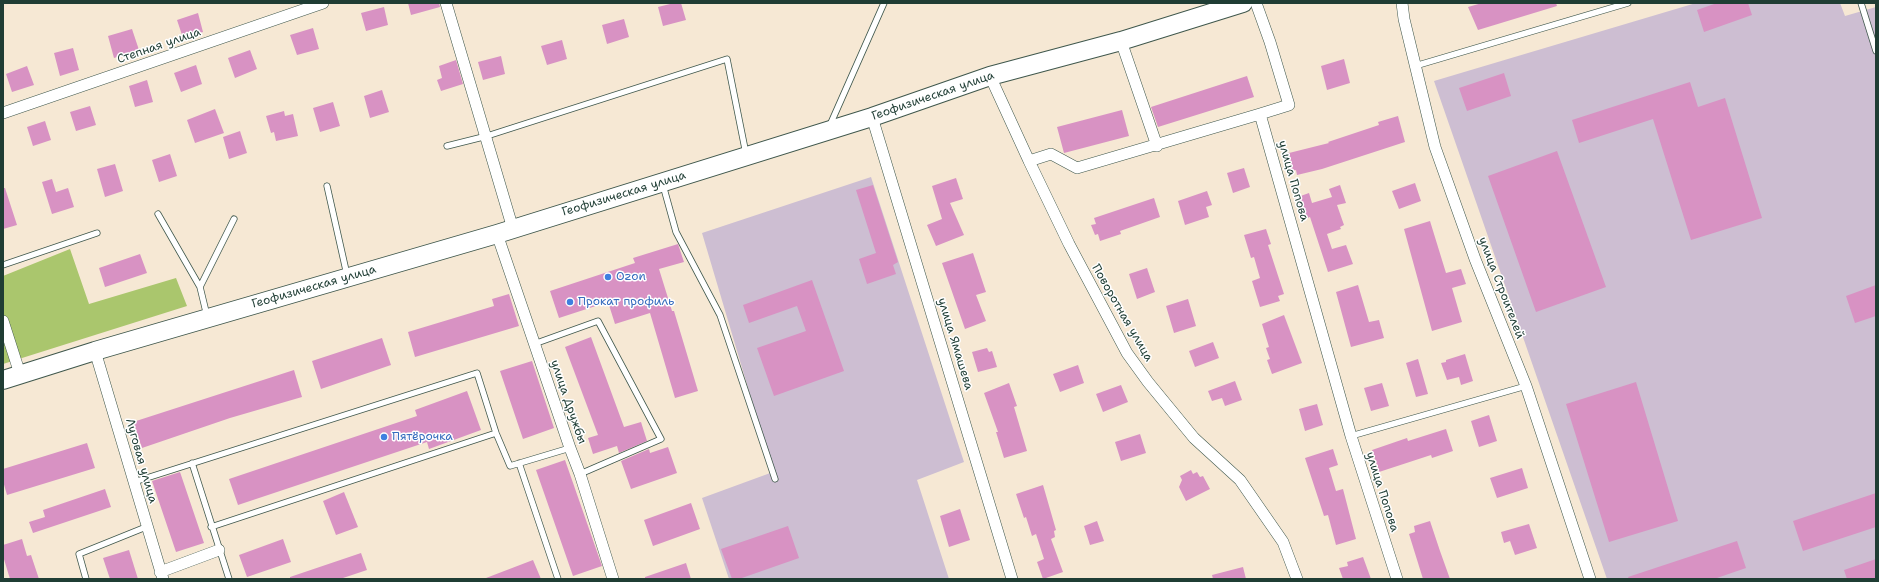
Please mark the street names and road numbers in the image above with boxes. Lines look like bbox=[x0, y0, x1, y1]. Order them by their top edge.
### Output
street label: Степная улица bbox=[115, 25, 203, 67]
street label: Геофизическая улица bbox=[870, 68, 996, 124]
street label: улица Попова bbox=[1275, 139, 1311, 223]
street label: Геофизическая улица bbox=[560, 168, 688, 220]
street label: улица Строителей bbox=[1475, 235, 1527, 341]
street label: Геофизическая улица bbox=[250, 262, 378, 312]
street label: Поворотная улица bbox=[1088, 262, 1156, 364]
street label: улица Ямашева bbox=[934, 296, 976, 392]
street label: улица Дружбы bbox=[547, 358, 589, 446]
street label: Луговая улица bbox=[122, 417, 160, 505]
street label: улица Попова bbox=[1362, 450, 1402, 534]

